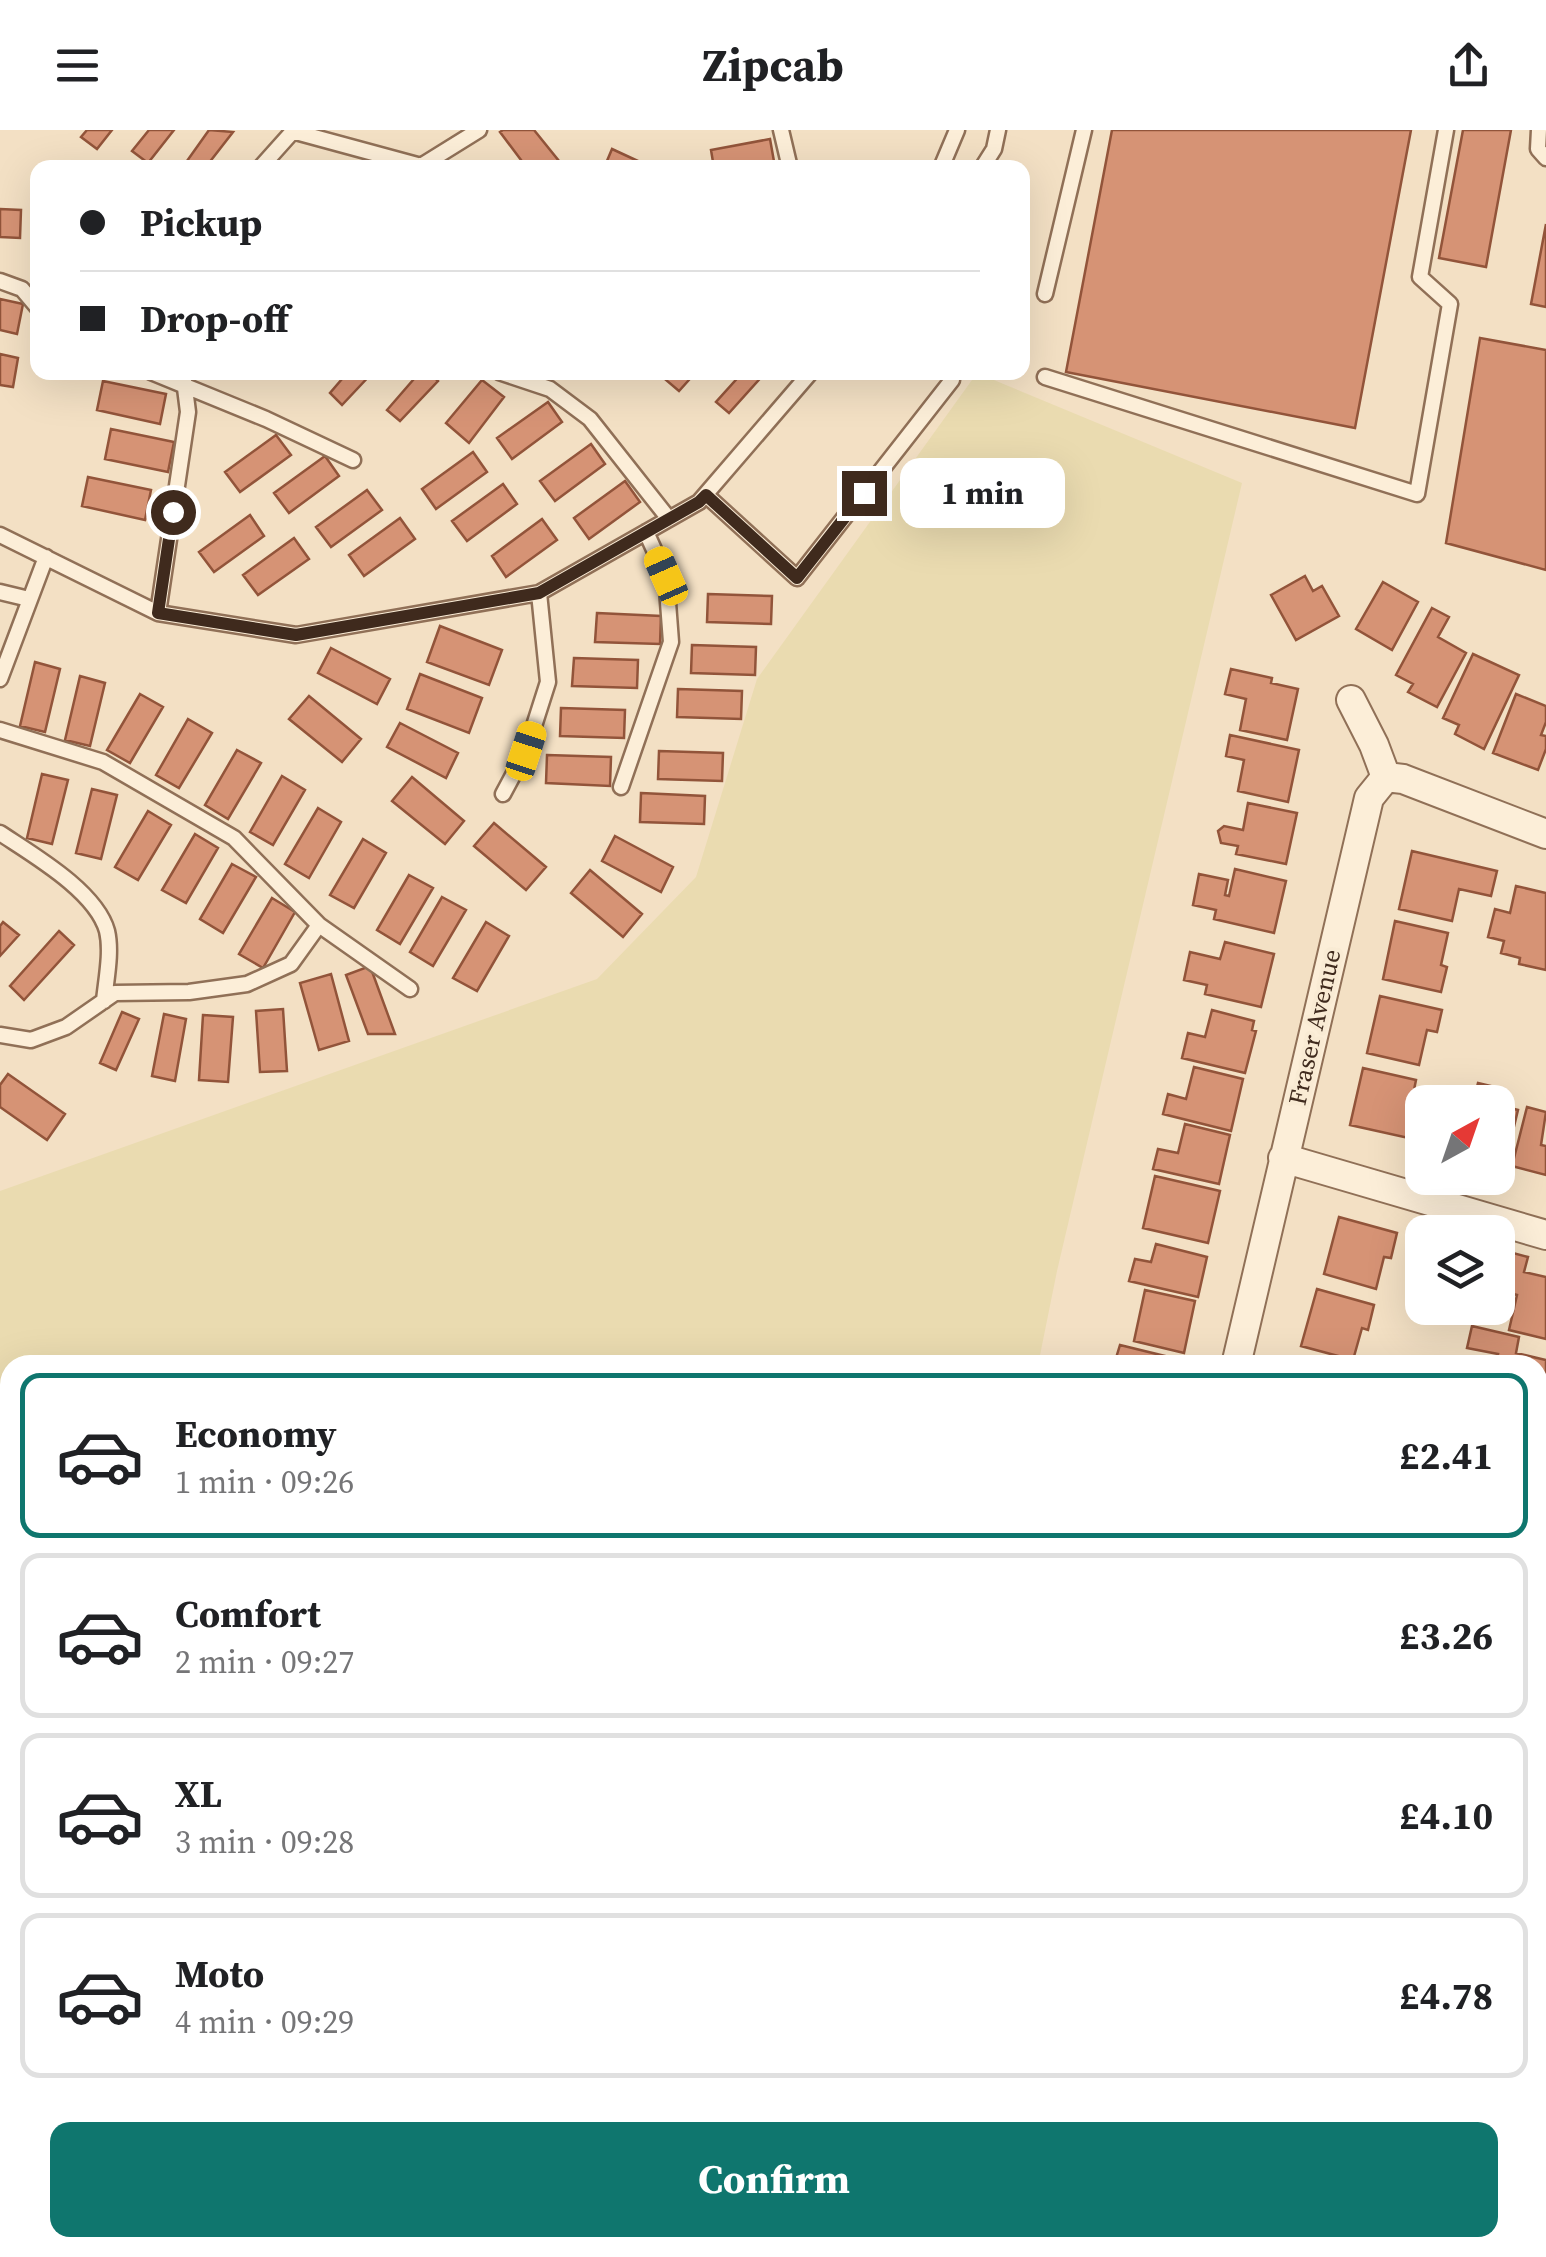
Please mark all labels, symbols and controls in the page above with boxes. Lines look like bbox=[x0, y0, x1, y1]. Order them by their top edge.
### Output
text: Zipcab bbox=[702, 34, 844, 96]
icon: menu bbox=[50, 38, 105, 93]
icon: share bbox=[1441, 38, 1496, 93]
text: Pickup bbox=[140, 197, 262, 249]
text: Drop-off bbox=[140, 293, 289, 345]
callout: 1 min bbox=[899, 458, 1064, 528]
route end bbox=[842, 471, 887, 516]
text: 1 min bbox=[941, 471, 1024, 515]
route start bbox=[151, 490, 196, 535]
car bbox=[640, 542, 692, 610]
car bbox=[502, 718, 550, 784]
street label: Fraser Avenue bbox=[1280, 946, 1348, 1108]
north arrow bbox=[1405, 1085, 1515, 1195]
map controls bbox=[1405, 1085, 1515, 1325]
button: layers bbox=[1405, 1215, 1515, 1325]
text: Economy bbox=[175, 1408, 337, 1460]
icon: car bbox=[55, 1411, 145, 1501]
text: £2.41 bbox=[1399, 1430, 1493, 1482]
text: 1 min · 09:26 bbox=[175, 1460, 354, 1504]
text: Comfort bbox=[175, 1588, 321, 1640]
icon: car bbox=[55, 1591, 145, 1681]
text: £3.26 bbox=[1399, 1610, 1493, 1662]
text: 2 min · 09:27 bbox=[175, 1640, 354, 1684]
text: XL bbox=[175, 1768, 222, 1820]
icon: car bbox=[55, 1771, 145, 1861]
text: £4.10 bbox=[1399, 1790, 1493, 1842]
text: 3 min · 09:28 bbox=[175, 1820, 354, 1864]
text: Moto bbox=[175, 1948, 264, 2000]
icon: car bbox=[55, 1951, 145, 2041]
text: £4.78 bbox=[1399, 1970, 1493, 2022]
text: 4 min · 09:29 bbox=[175, 2000, 354, 2044]
button: Confirm bbox=[50, 2122, 1498, 2237]

